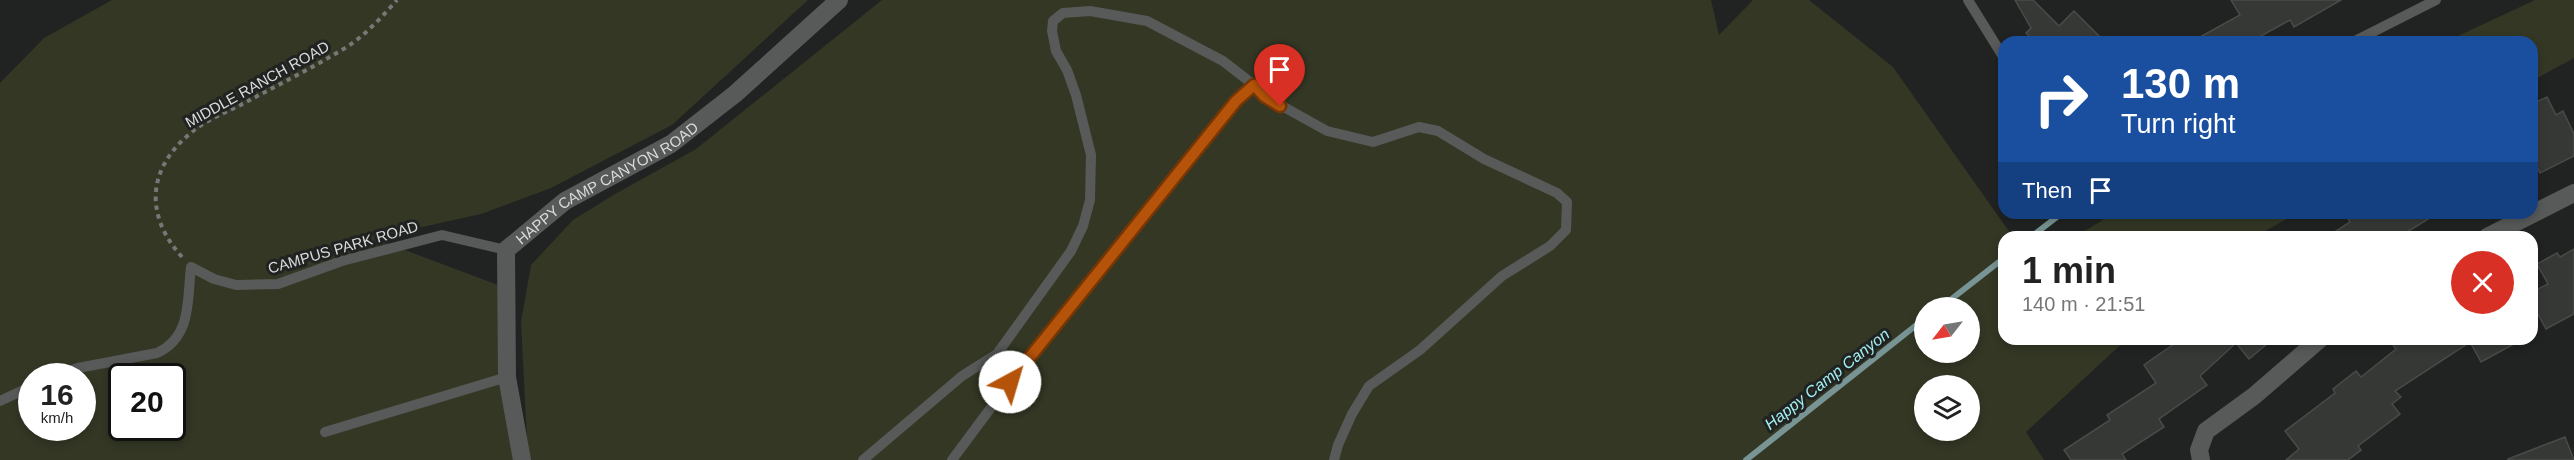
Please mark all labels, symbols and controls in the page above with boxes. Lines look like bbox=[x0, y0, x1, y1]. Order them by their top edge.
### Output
street label: MIDDLE RANCH ROAD bbox=[182, 37, 332, 131]
pin bbox=[1254, 44, 1305, 106]
icon: arrive bbox=[1263, 53, 1296, 86]
icon: right bbox=[2022, 60, 2100, 138]
text: 130 m bbox=[2121, 60, 2240, 107]
text: Turn right bbox=[2121, 109, 2236, 139]
street label: HAPPY CAMP CANYON ROAD bbox=[512, 118, 701, 247]
icon: arrive bbox=[2084, 174, 2117, 207]
text: Then bbox=[2022, 178, 2072, 203]
street label: CAMPUS PARK ROAD bbox=[266, 217, 420, 277]
text: 1 min bbox=[2022, 250, 2116, 291]
button: close bbox=[2451, 251, 2514, 314]
text: 140 m · 21:51 bbox=[2022, 293, 2145, 315]
north arrow bbox=[1914, 297, 1980, 363]
map controls bbox=[1914, 297, 1980, 441]
water label: Happy Camp Canyon bbox=[1761, 325, 1893, 433]
position arrow bbox=[978, 350, 1042, 414]
speed limit sign: 20 bbox=[108, 363, 186, 441]
button: layers bbox=[1914, 375, 1980, 441]
text: 16 bbox=[40, 378, 74, 411]
text: km/h bbox=[41, 409, 73, 426]

